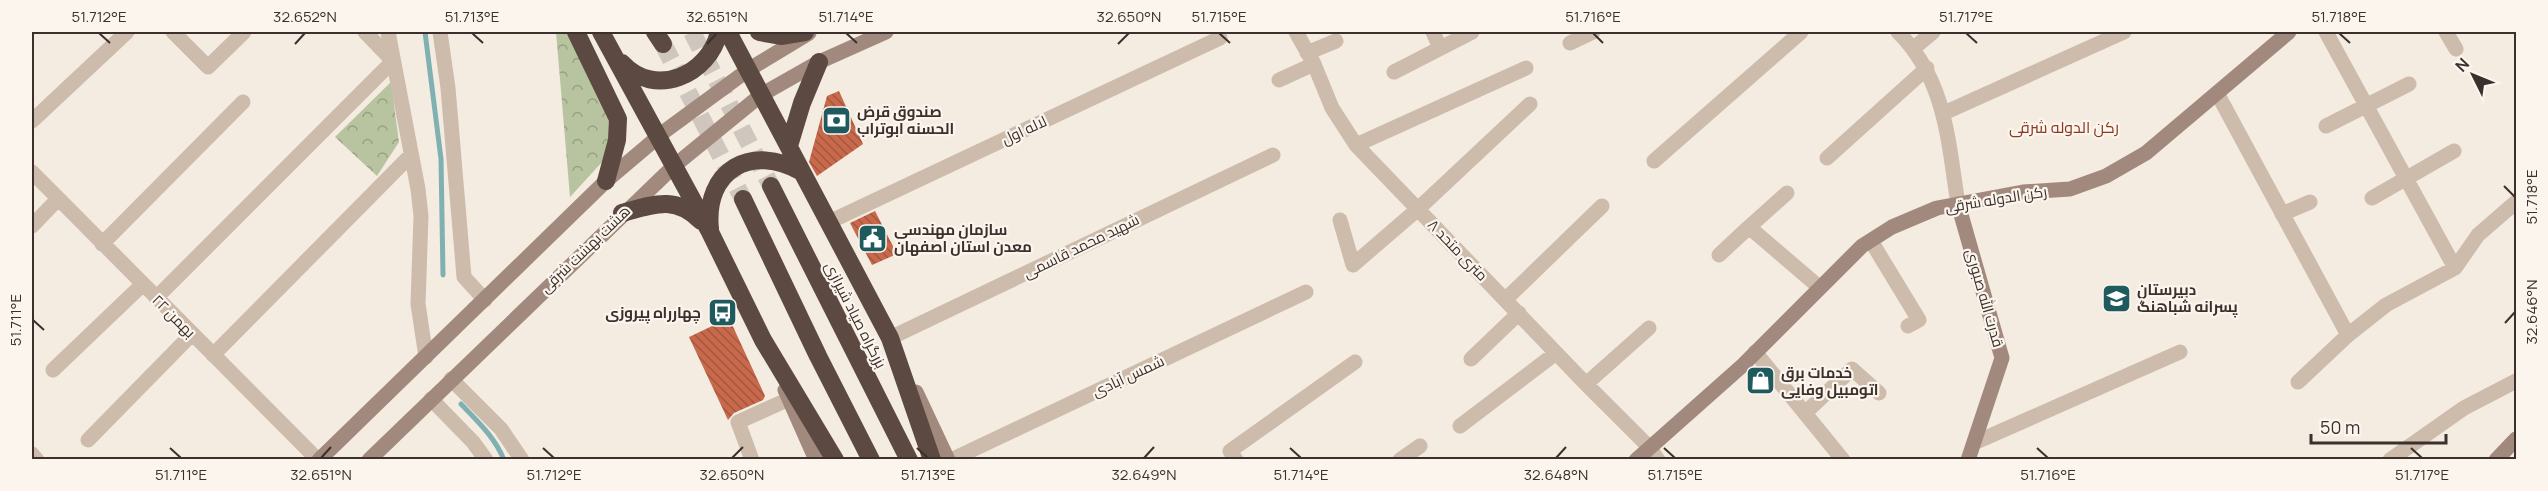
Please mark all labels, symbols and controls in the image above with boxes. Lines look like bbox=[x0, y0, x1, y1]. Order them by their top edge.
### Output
text: 51.712°E bbox=[72, 6, 126, 27]
text: 32.652°N bbox=[273, 6, 337, 27]
text: 51.713°E bbox=[445, 6, 499, 27]
text: 32.651°N bbox=[686, 6, 748, 27]
text: 51.714°E bbox=[818, 6, 874, 27]
text: 32.650°N bbox=[1097, 6, 1161, 27]
text: 51.715°E bbox=[1191, 6, 1247, 27]
text: 51.716°E bbox=[1565, 6, 1621, 27]
text: 51.717°E bbox=[1939, 6, 1993, 27]
text: 51.718°E bbox=[2311, 6, 2367, 27]
north arrow bbox=[2443, 45, 2503, 105]
text: N bbox=[2450, 53, 2474, 76]
place label: صندوق قرض الحسنه ابوتراب bbox=[857, 101, 954, 139]
bank icon: صندوق قرض الحسنه ابوتراب bbox=[820, 104, 852, 136]
street label: لاله اول bbox=[998, 110, 1050, 150]
district label: رکن الدوله شرقی bbox=[2009, 116, 2119, 138]
text: 51.718°E bbox=[2521, 169, 2542, 225]
street label: رکن الدوله شرقی bbox=[1943, 181, 2049, 217]
street label: هشت بهشت شرقی bbox=[535, 200, 635, 298]
street label: شهید محمد قاسمی bbox=[1019, 209, 1143, 283]
street label: ۸ متری متحد bbox=[1423, 214, 1493, 286]
place label: سازمان مهندسی معدن استان اصفهان bbox=[894, 219, 1032, 257]
public building icon: سازمان مهندسی معدن استان اصفهان bbox=[857, 222, 889, 254]
street label: قدرت الله صبوری bbox=[1961, 246, 2009, 350]
street label: بزرگراه صیاد شیرازی bbox=[820, 258, 892, 372]
place label: دبیرستان پسرانه شباهنگ bbox=[2137, 279, 2238, 318]
text: 32.646°N bbox=[2521, 279, 2542, 345]
school or university icon: دبیرستان پسرانه شباهنگ bbox=[2100, 282, 2132, 314]
street label: ۲۲ بهمن bbox=[148, 290, 200, 342]
text: 51.711°E bbox=[5, 294, 26, 346]
bus stop icon: چهارراه پیروزی bbox=[706, 296, 738, 328]
place label: چهارراه پیروزی bbox=[605, 302, 701, 324]
street label: شمس آبادی bbox=[1088, 350, 1168, 402]
place label: خدمات برق اتومبیل وفایی bbox=[1781, 362, 1879, 400]
shop icon: خدمات برق اتومبیل وفایی bbox=[1744, 365, 1776, 397]
scale bar bbox=[2311, 407, 2446, 445]
text: 50 m bbox=[2320, 415, 2360, 439]
text: 51.711°E bbox=[155, 464, 207, 485]
text: 32.651°N bbox=[290, 464, 352, 485]
text: 51.712°E bbox=[527, 464, 581, 485]
text: 32.650°N bbox=[700, 464, 764, 485]
text: 51.713°E bbox=[901, 464, 955, 485]
text: 32.649°N bbox=[1112, 464, 1176, 485]
text: 51.714°E bbox=[1273, 464, 1329, 485]
text: 32.648°N bbox=[1524, 464, 1588, 485]
text: 51.715°E bbox=[1647, 464, 1703, 485]
text: 51.716°E bbox=[2020, 464, 2076, 485]
text: 51.717°E bbox=[2395, 464, 2449, 485]

